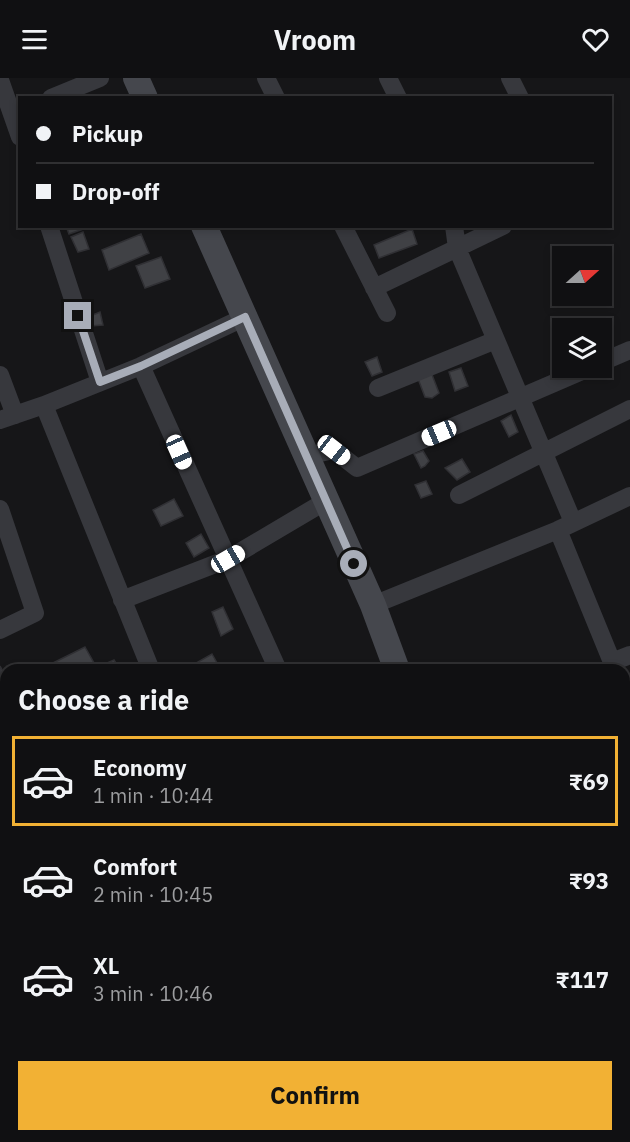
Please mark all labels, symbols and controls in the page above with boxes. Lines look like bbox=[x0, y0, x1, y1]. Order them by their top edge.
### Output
text: Vroom bbox=[274, 22, 356, 57]
icon: menu bbox=[18, 23, 51, 56]
icon: heart bbox=[579, 23, 612, 56]
text: Pickup bbox=[72, 119, 143, 148]
text: Drop-off bbox=[72, 177, 159, 206]
north arrow bbox=[552, 246, 612, 306]
map controls bbox=[552, 246, 612, 378]
route end bbox=[64, 302, 91, 329]
button: layers bbox=[552, 318, 612, 378]
car bbox=[419, 418, 459, 448]
car bbox=[163, 432, 195, 472]
car bbox=[314, 432, 354, 468]
car bbox=[208, 542, 248, 576]
route start bbox=[340, 550, 367, 577]
text: Choose a ride bbox=[18, 682, 189, 717]
text: Economy bbox=[93, 753, 187, 782]
icon: car bbox=[21, 754, 75, 808]
text: ₹69 bbox=[569, 767, 609, 796]
text: 1 min · 10:44 bbox=[93, 782, 213, 809]
text: Comfort bbox=[93, 852, 177, 881]
icon: car bbox=[21, 853, 75, 907]
text: ₹93 bbox=[569, 866, 609, 895]
text: 2 min · 10:45 bbox=[93, 881, 213, 908]
text: XL bbox=[93, 951, 119, 980]
icon: car bbox=[21, 952, 75, 1006]
text: ₹117 bbox=[556, 965, 609, 994]
text: 3 min · 10:46 bbox=[93, 980, 213, 1007]
button: Confirm bbox=[18, 1061, 612, 1130]

